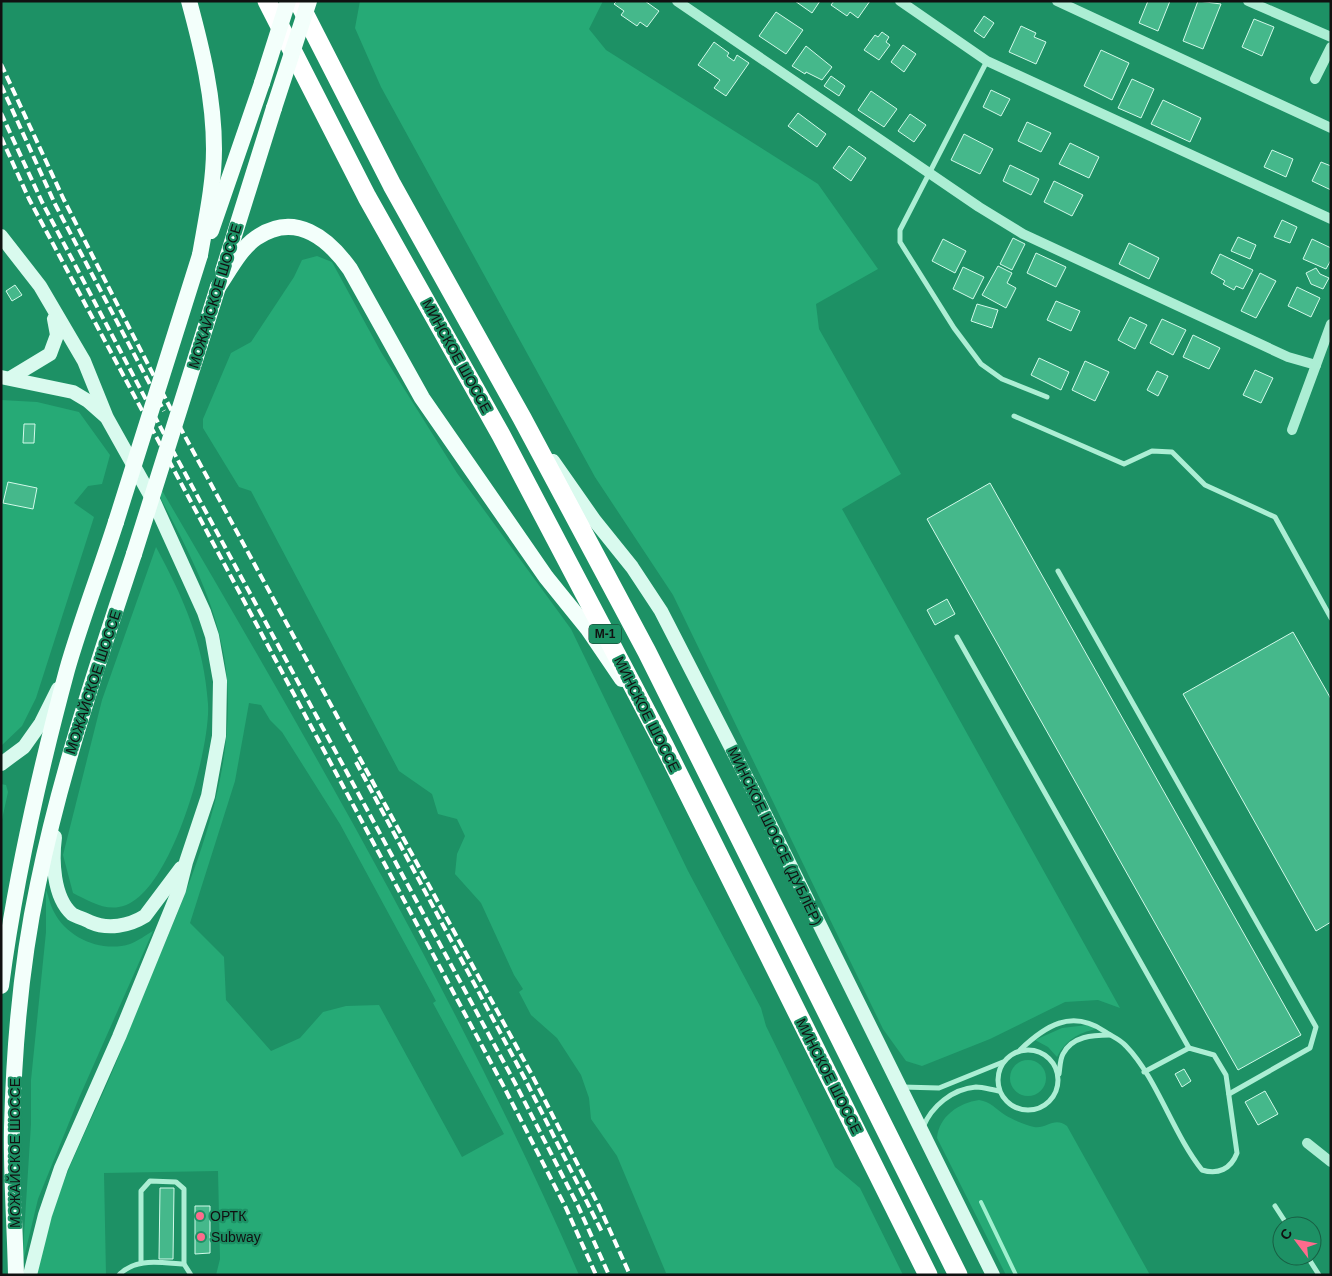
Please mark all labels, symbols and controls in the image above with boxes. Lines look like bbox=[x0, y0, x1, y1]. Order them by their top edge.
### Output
street label: МОЖАЙСКОЕ ШОССЕ bbox=[184, 222, 245, 370]
street label: МИНСКОЕ ШОССЕ bbox=[419, 296, 495, 416]
street label: МОЖАЙСКОЕ ШОССЕ bbox=[61, 608, 124, 756]
road number: М-1 bbox=[589, 624, 621, 644]
street label: МИНСКОЕ ШОССЕ bbox=[611, 654, 683, 774]
street label: МИНСКОЕ ШОССЕ (ДУБЛЁР) bbox=[725, 744, 825, 928]
street label: МИНСКОЕ ШОССЕ bbox=[793, 1016, 865, 1136]
street label: МОЖАЙСКОЕ ШОССЕ bbox=[6, 1078, 23, 1228]
place label: ОРТК bbox=[210, 1208, 247, 1224]
marker: ОРТК bbox=[194, 1210, 206, 1222]
north arrow bbox=[1272, 1216, 1322, 1266]
text: С bbox=[1277, 1226, 1295, 1243]
place label: Subway bbox=[211, 1229, 261, 1245]
marker: Subway bbox=[195, 1231, 207, 1243]

